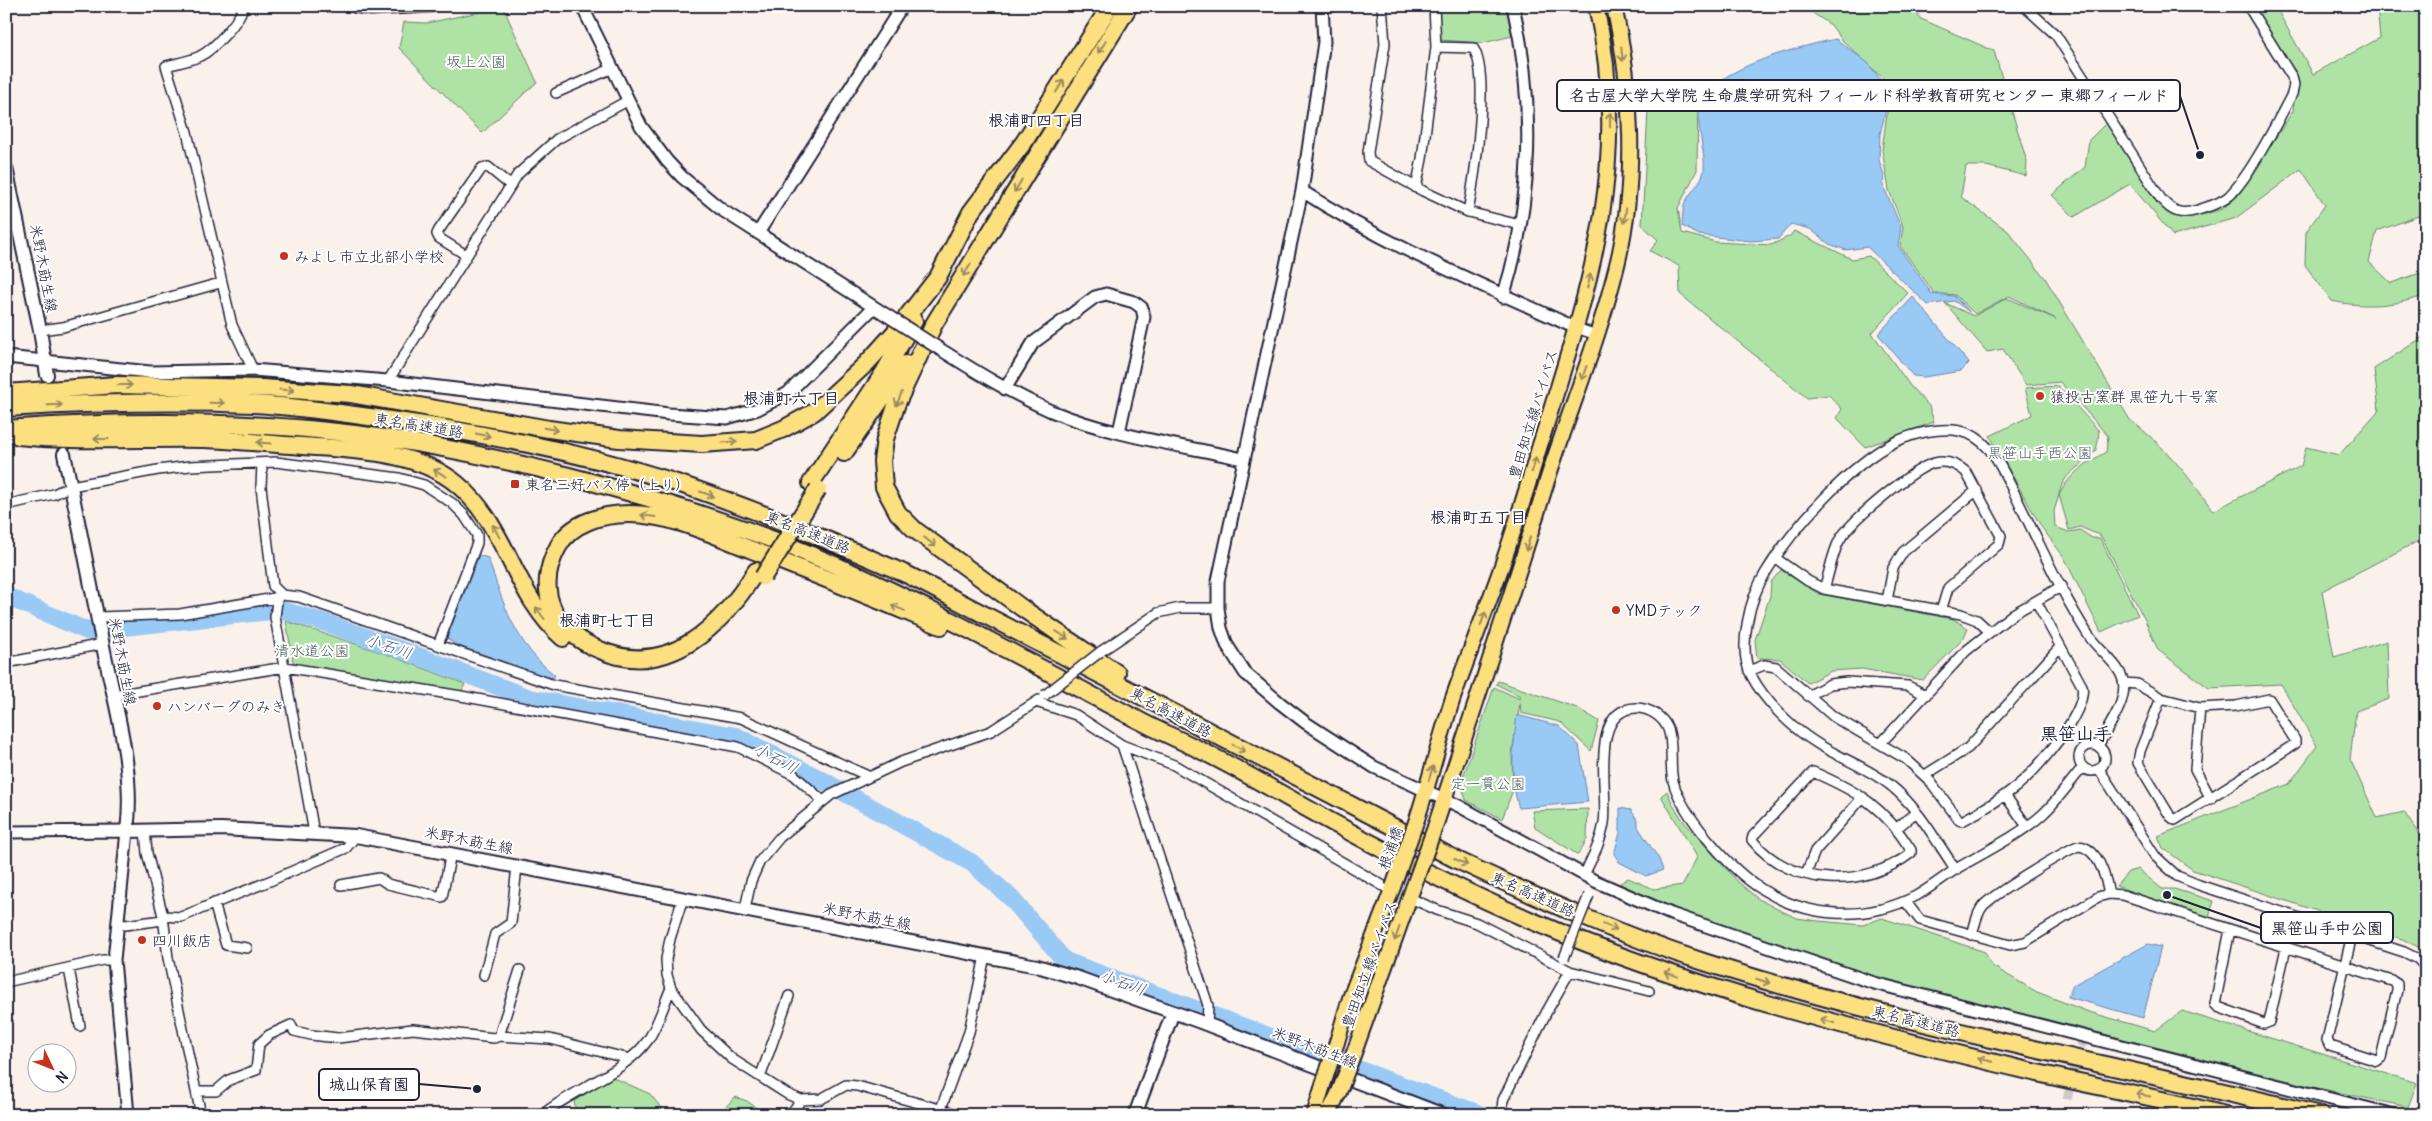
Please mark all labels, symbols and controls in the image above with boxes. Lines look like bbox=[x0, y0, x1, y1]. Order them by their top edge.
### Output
one-way arrow bbox=[1097, 40, 1107, 54]
one-way arrow bbox=[1617, 46, 1627, 62]
park label: 坂上公園 bbox=[446, 52, 506, 71]
one-way arrow bbox=[1055, 80, 1065, 94]
callout: 名古屋大学大学院 生命農学研究科 フィールド科学教育研究センター 東郷フィールド bbox=[1557, 80, 2180, 111]
text: 名古屋大学大学院 生命農学研究科 フィールド科学教育研究センター 東郷フィールド bbox=[1569, 85, 2169, 105]
district label: 根浦町四丁目 bbox=[988, 110, 1084, 130]
one-way arrow bbox=[1605, 112, 1615, 128]
one-way arrow bbox=[1013, 179, 1023, 193]
one-way arrow bbox=[1620, 208, 1630, 224]
street label: 米野木莇生線 bbox=[26, 222, 62, 314]
place label: みよし市立北部小学校 bbox=[294, 247, 444, 266]
marker: みよし市立北部小学校 bbox=[278, 250, 290, 262]
one-way arrow bbox=[962, 262, 972, 276]
one-way arrow bbox=[1585, 273, 1595, 289]
street label: 豊田知立線バイパス bbox=[1504, 347, 1562, 481]
one-way arrow bbox=[1579, 365, 1588, 380]
one-way arrow bbox=[116, 380, 132, 390]
one-way arrow bbox=[279, 385, 295, 395]
place label: 猿投古窯群 黒笹九十号窯 bbox=[2050, 387, 2219, 406]
district label: 根浦町六丁目 bbox=[743, 388, 839, 408]
marker: 猿投古窯群 黒笹九十号窯 bbox=[2034, 390, 2046, 402]
one-way arrow bbox=[894, 391, 903, 407]
one-way arrow bbox=[209, 398, 225, 408]
one-way arrow bbox=[47, 401, 63, 410]
street label: 東名高速道路 bbox=[373, 409, 465, 441]
one-way arrow bbox=[543, 425, 559, 435]
one-way arrow bbox=[474, 431, 490, 440]
one-way arrow bbox=[94, 434, 110, 444]
one-way arrow bbox=[722, 437, 738, 447]
one-way arrow bbox=[256, 439, 272, 448]
park label: 黒笹山手西公園 bbox=[1987, 443, 2093, 462]
one-way arrow bbox=[1530, 457, 1539, 473]
one-way arrow bbox=[433, 467, 448, 477]
place label: 東名三好バス停（上り） bbox=[525, 475, 690, 494]
marker: 東名三好バス停（上り） bbox=[509, 478, 521, 490]
one-way arrow bbox=[699, 489, 715, 499]
street label: 東名高速道路 bbox=[763, 506, 853, 558]
district label: 根浦町五丁目 bbox=[1430, 507, 1526, 527]
one-way arrow bbox=[640, 511, 656, 521]
one-way arrow bbox=[490, 524, 500, 539]
one-way arrow bbox=[923, 536, 936, 547]
one-way arrow bbox=[1522, 536, 1532, 552]
place label: YMDテック bbox=[1626, 601, 1702, 620]
one-way arrow bbox=[891, 603, 906, 613]
marker: YMDテック bbox=[1610, 604, 1622, 616]
one-way arrow bbox=[535, 607, 546, 620]
district label: 根浦町七丁目 bbox=[559, 610, 655, 630]
one-way arrow bbox=[1479, 612, 1488, 627]
street label: 米野木莇生線 bbox=[105, 615, 141, 707]
water label: 小石川 bbox=[363, 629, 415, 663]
one-way arrow bbox=[1055, 630, 1069, 640]
park label: 清水道公園 bbox=[274, 641, 350, 660]
street label: 東名高速道路 bbox=[1127, 682, 1215, 742]
place label: ハンバーグのみき bbox=[167, 697, 286, 716]
marker: ハンバーグのみき bbox=[151, 700, 163, 712]
district label: 黒笹山手 bbox=[2040, 722, 2112, 745]
water label: 小石川 bbox=[750, 738, 802, 778]
one-way arrow bbox=[1231, 744, 1246, 753]
one-way arrow bbox=[1427, 765, 1437, 781]
park label: 定一貫公園 bbox=[1450, 774, 1526, 793]
street label: 米野木莇生線 bbox=[423, 822, 515, 858]
street label: 根浦橋 bbox=[1374, 824, 1406, 872]
one-way arrow bbox=[1454, 857, 1469, 867]
street label: 東名高速道路 bbox=[1488, 867, 1578, 921]
street label: 豊田知立線バイパス bbox=[1337, 897, 1401, 1031]
street label: 米野木莇生線 bbox=[821, 898, 913, 934]
callout: 黒笹山手中公園 bbox=[2261, 912, 2393, 943]
text: 黒笹山手中公園 bbox=[2271, 918, 2383, 938]
one-way arrow bbox=[1602, 923, 1617, 933]
one-way arrow bbox=[1392, 926, 1401, 942]
place label: 四川飯店 bbox=[152, 931, 212, 950]
marker: 四川飯店 bbox=[136, 934, 148, 946]
water label: 小石川 bbox=[1097, 964, 1149, 1000]
one-way arrow bbox=[1664, 969, 1680, 979]
one-way arrow bbox=[1755, 976, 1771, 986]
street label: 東名高速道路 bbox=[1870, 1001, 1962, 1041]
one-way arrow bbox=[1820, 1016, 1836, 1025]
street label: 米野木莇生線 bbox=[1270, 1022, 1360, 1072]
north arrow bbox=[28, 1044, 78, 1094]
one-way arrow bbox=[1977, 1055, 1993, 1064]
text: N bbox=[52, 1067, 71, 1087]
callout: 城山保育園 bbox=[319, 1069, 419, 1100]
text: 城山保育園 bbox=[329, 1074, 409, 1094]
one-way arrow bbox=[2136, 1090, 2152, 1100]

